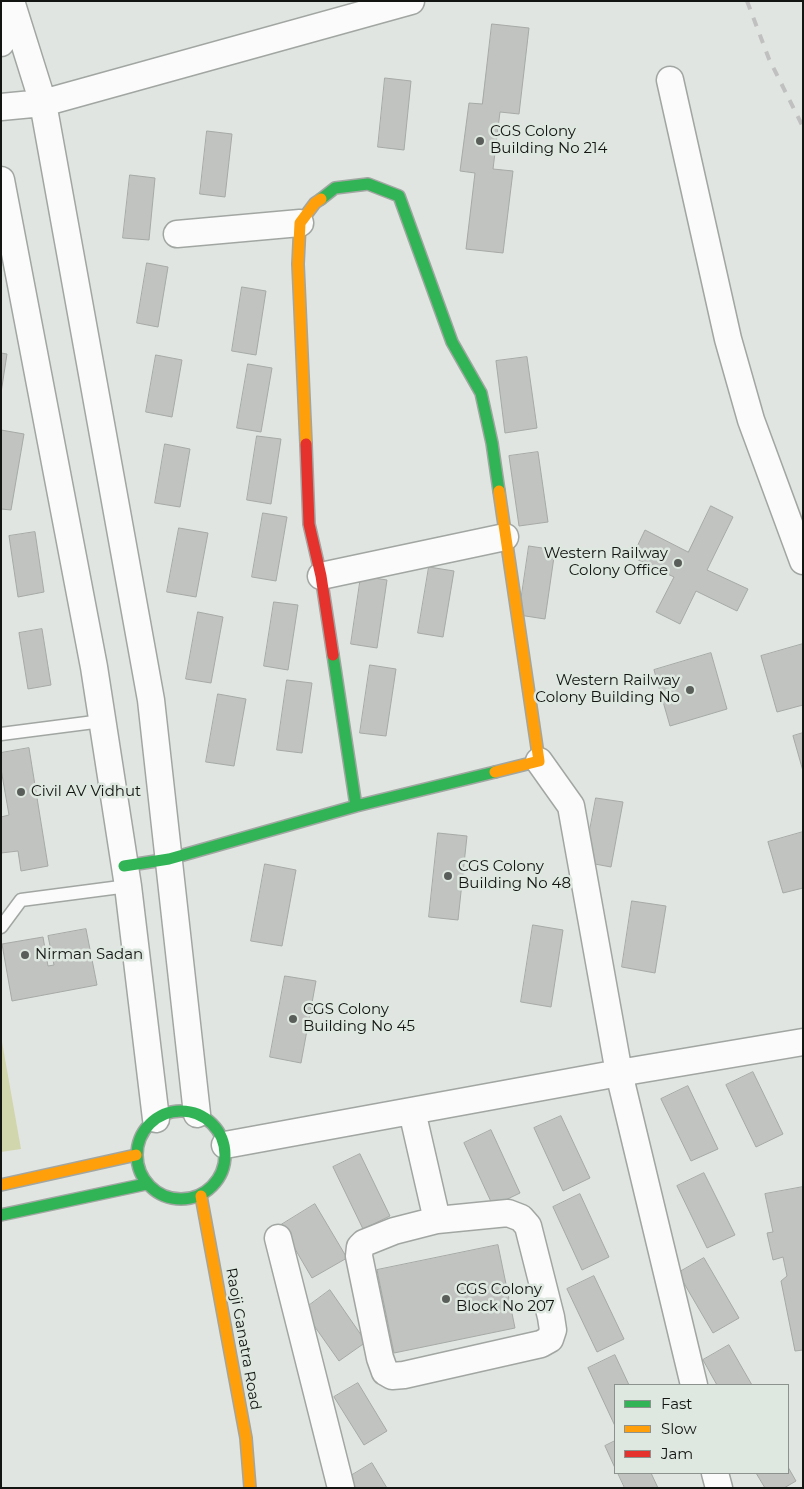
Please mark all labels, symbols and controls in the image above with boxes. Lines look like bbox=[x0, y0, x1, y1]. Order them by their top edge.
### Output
place label: CGS Colony Building No 214 bbox=[490, 123, 607, 158]
marker: CGS Colony Building No 214 bbox=[474, 135, 486, 147]
place label: Western Railway Colony Office bbox=[544, 545, 668, 580]
marker: Western Railway Colony Office bbox=[672, 557, 684, 569]
place label: Western Railway Colony Building No bbox=[535, 672, 680, 707]
marker: Western Railway Colony Building No bbox=[684, 684, 696, 696]
place label: Civil AV Vidhut bbox=[31, 783, 141, 801]
marker: Civil AV Vidhut bbox=[15, 786, 27, 798]
place label: CGS Colony Building No 48 bbox=[458, 858, 571, 893]
marker: CGS Colony Building No 48 bbox=[442, 870, 454, 882]
place label: Nirman Sadan bbox=[35, 946, 143, 964]
marker: Nirman Sadan bbox=[19, 949, 31, 961]
place label: CGS Colony Building No 45 bbox=[303, 1001, 415, 1036]
marker: CGS Colony Building No 45 bbox=[287, 1013, 299, 1025]
street label: Raoji Ganatra Road bbox=[222, 1267, 264, 1411]
place label: CGS Colony Block No 207 bbox=[456, 1281, 555, 1316]
marker: CGS Colony Block No 207 bbox=[440, 1293, 452, 1305]
legend bbox=[614, 1384, 789, 1474]
text: Fast bbox=[661, 1394, 692, 1413]
text: Slow bbox=[661, 1419, 697, 1438]
text: Jam bbox=[661, 1444, 693, 1463]

